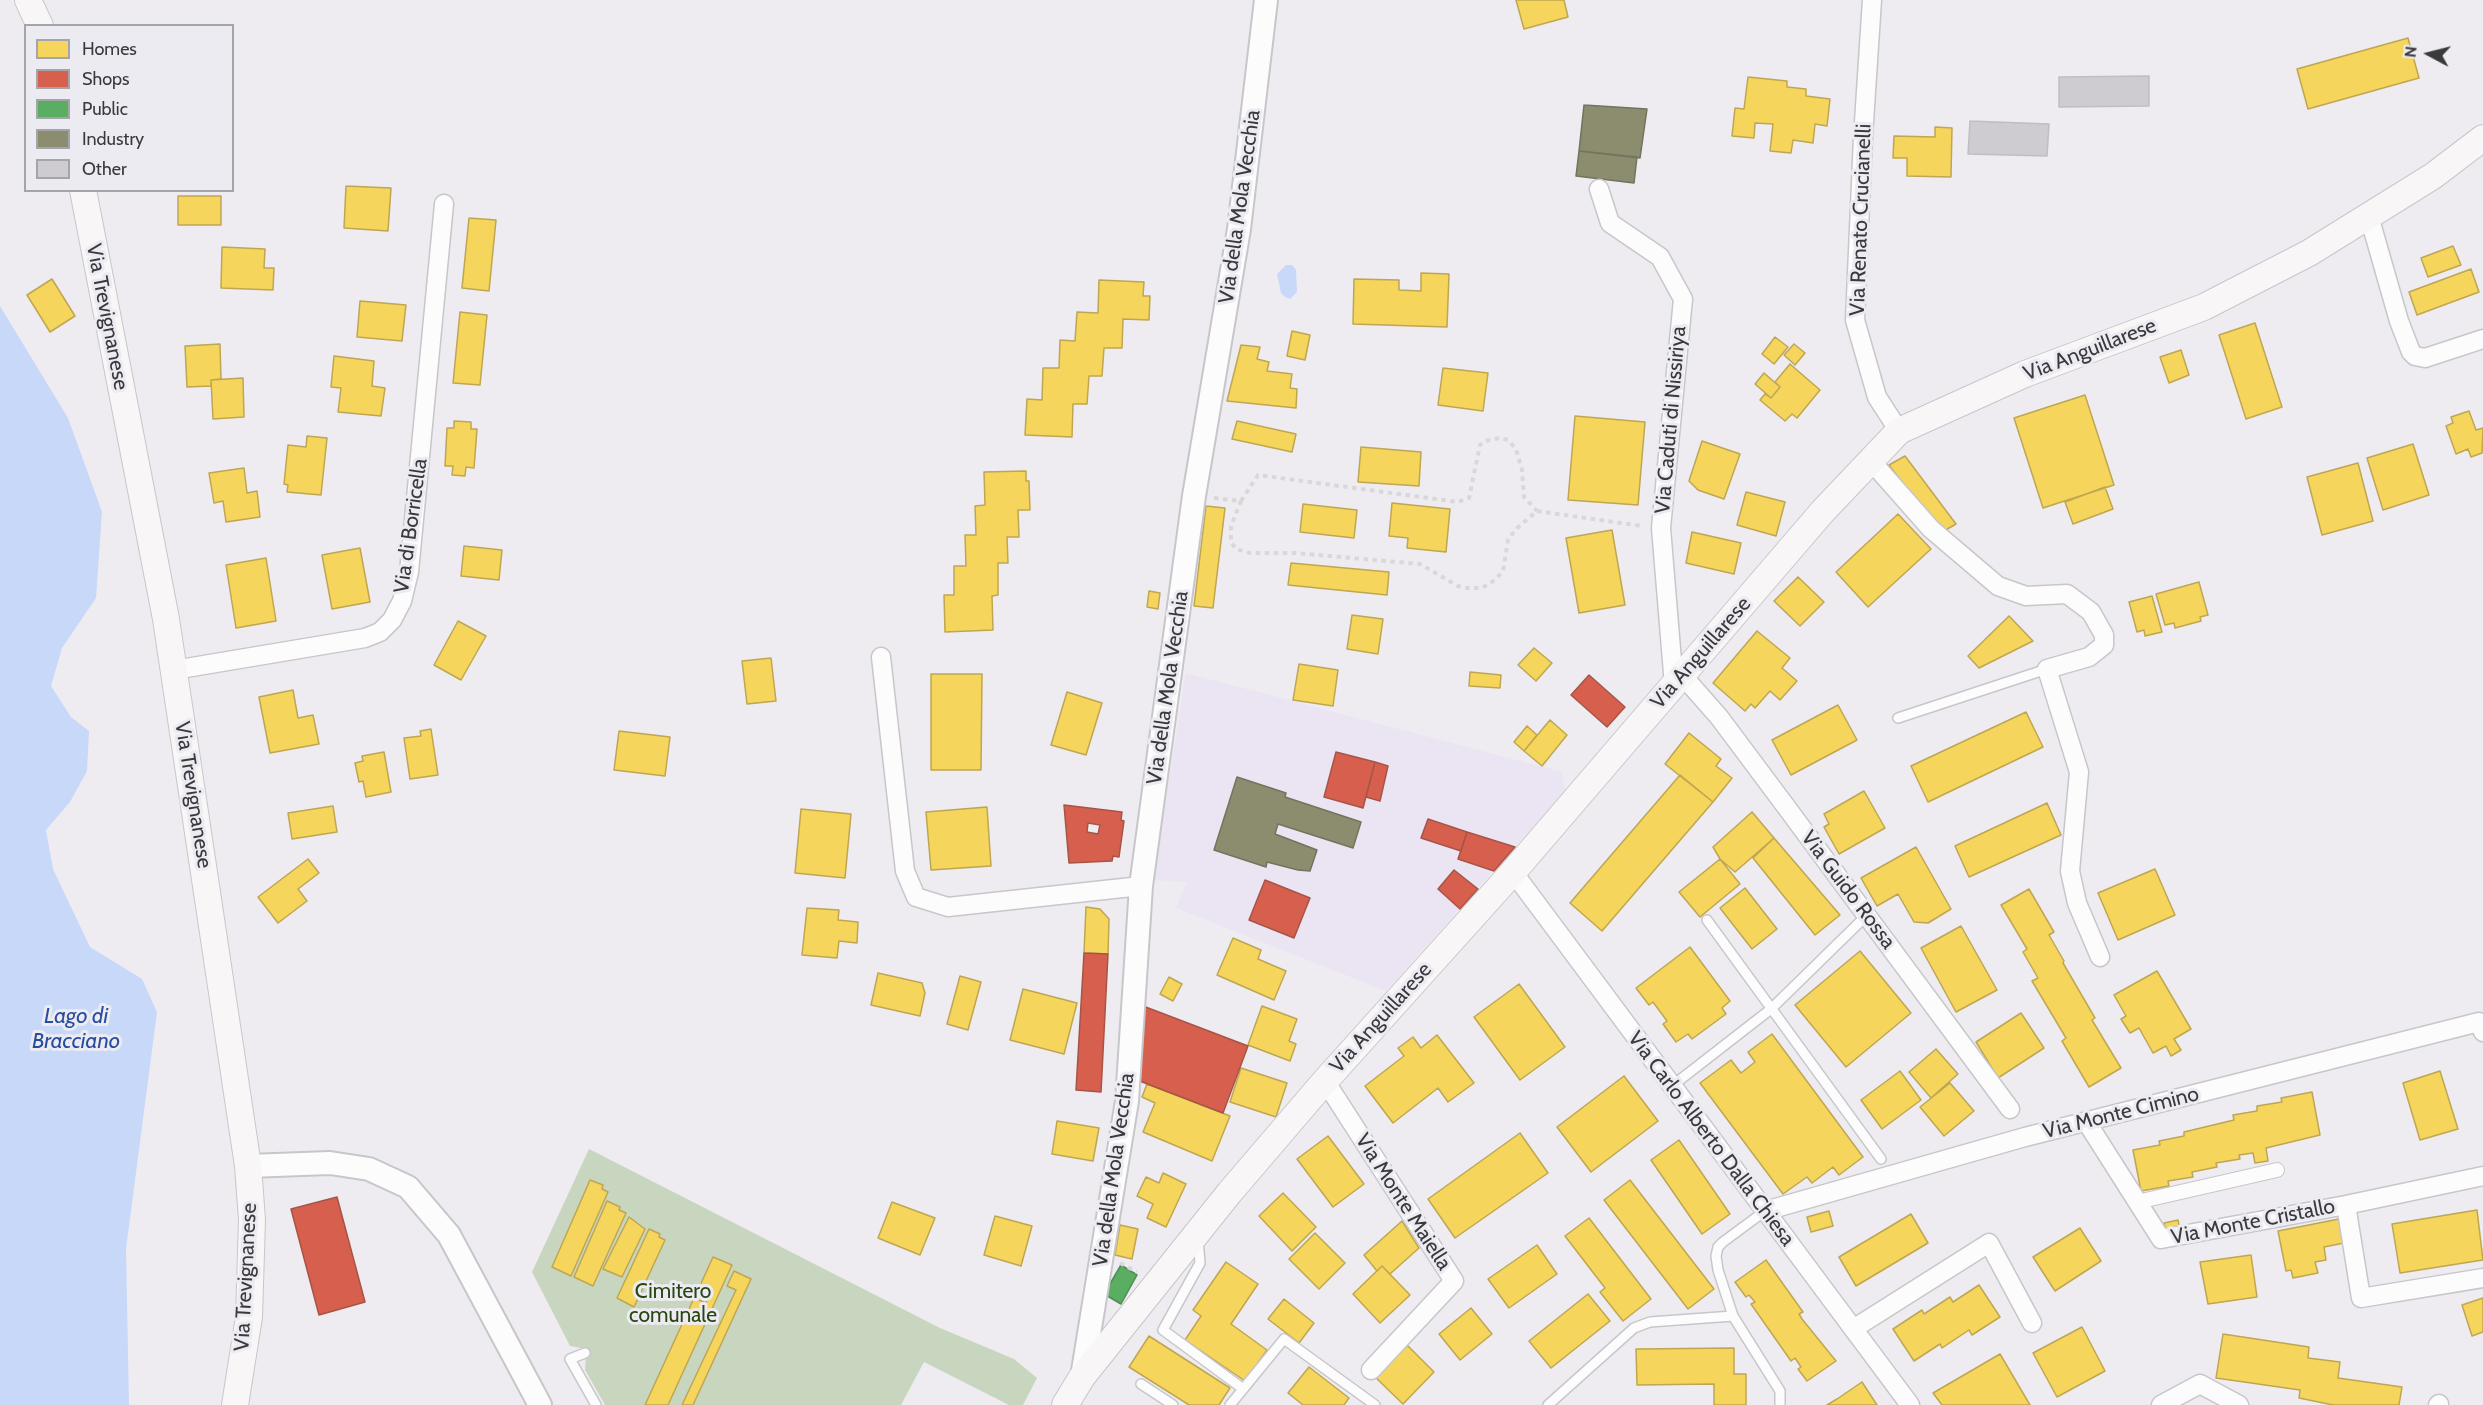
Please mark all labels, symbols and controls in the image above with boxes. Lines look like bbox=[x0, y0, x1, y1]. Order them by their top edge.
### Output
legend bbox=[24, 24, 234, 192]
north arrow bbox=[2399, 24, 2459, 84]
text: Homes bbox=[82, 38, 137, 60]
text: N bbox=[2401, 45, 2421, 59]
text: Shops bbox=[82, 68, 130, 90]
text: Public bbox=[82, 98, 128, 120]
street label: Via della Mola Vecchia bbox=[1214, 109, 1266, 305]
street label: Via Renato Crucianelli bbox=[1845, 124, 1877, 316]
text: Industry bbox=[82, 128, 144, 150]
text: Other bbox=[82, 158, 127, 180]
street label: Via Trevignanese bbox=[80, 242, 134, 392]
street label: Via Anguillarese bbox=[2020, 313, 2160, 387]
street label: Via Caduti di Nissiriya bbox=[1650, 325, 1692, 515]
street label: Via di Borricella bbox=[389, 457, 433, 595]
street label: Via della Mola Vecchia bbox=[1142, 590, 1194, 786]
street label: Via Anguillarese bbox=[1646, 592, 1756, 714]
street label: Via Trevignanese bbox=[169, 720, 217, 870]
street label: Via Guido Rossa bbox=[1795, 826, 1901, 954]
street label: Via Anguillarese bbox=[1325, 957, 1437, 1079]
water label: Lago di Bracciano bbox=[32, 1004, 120, 1056]
street label: Via Carlo Alberto Dalla Chiesa bbox=[1622, 1027, 1800, 1251]
street label: Via della Mola Vecchia bbox=[1088, 1072, 1140, 1268]
street label: Via Monte Cimino bbox=[2041, 1081, 2201, 1145]
street label: Via Monte Maiella bbox=[1350, 1129, 1456, 1275]
street label: Via Monte Cristallo bbox=[2169, 1194, 2337, 1250]
street label: Via Trevignanese bbox=[230, 1202, 262, 1352]
park label: Cimitero comunale bbox=[629, 1279, 717, 1329]

